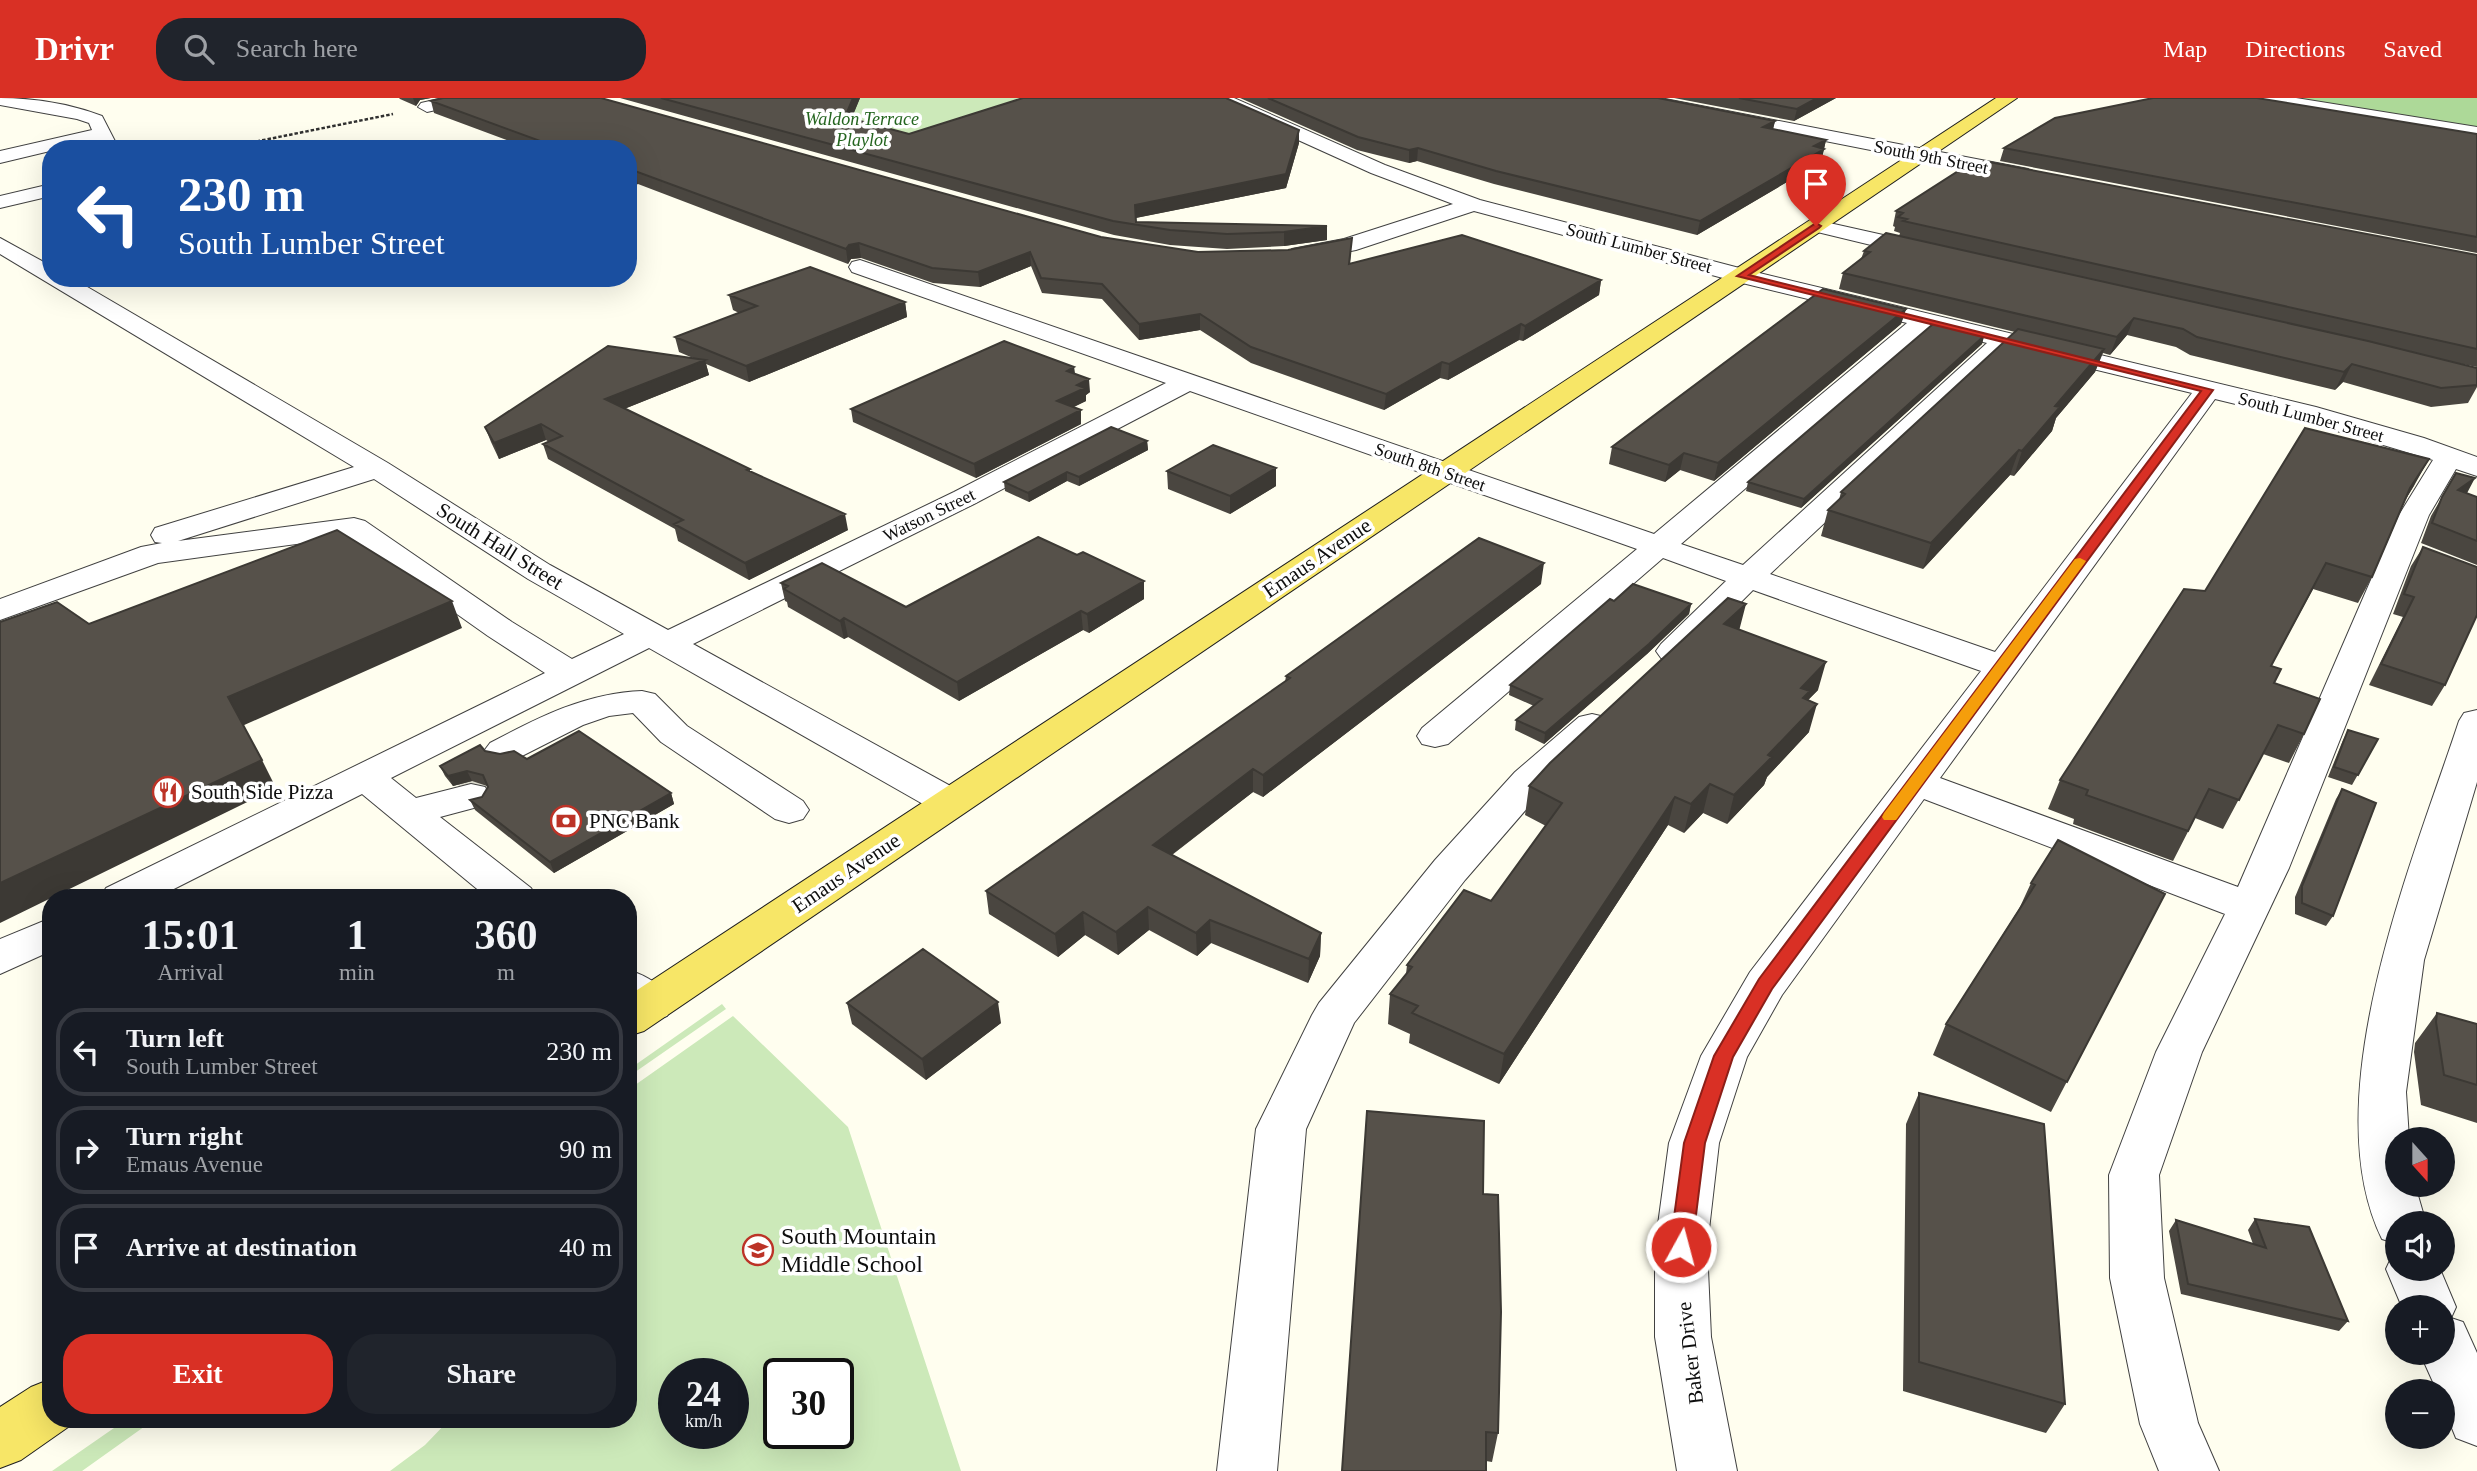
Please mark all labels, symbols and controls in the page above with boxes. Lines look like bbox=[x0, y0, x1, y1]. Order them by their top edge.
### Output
search box bbox=[156, 18, 646, 81]
icon: search bbox=[180, 30, 218, 68]
text: Drivr bbox=[35, 31, 114, 67]
text: Search here bbox=[236, 34, 358, 63]
text: Map bbox=[2163, 36, 2207, 62]
text: Directions bbox=[2245, 36, 2345, 62]
text: Saved bbox=[2383, 36, 2442, 62]
park label: Waldon Terrace Playlot bbox=[805, 109, 919, 150]
street label: South 9th Street bbox=[1872, 136, 1990, 178]
pin bbox=[1786, 154, 1846, 226]
icon: arrive bbox=[1797, 165, 1835, 203]
text: 230 m bbox=[178, 167, 305, 222]
icon: left bbox=[63, 168, 154, 259]
street label: South Lumber Street bbox=[1564, 219, 1714, 277]
text: South Lumber Street bbox=[178, 225, 445, 261]
street label: South Lumber Street bbox=[2236, 388, 2386, 446]
street label: South 8th Street bbox=[1372, 439, 1488, 495]
street label: Watson Street bbox=[880, 484, 978, 546]
street label: South Hall Street bbox=[432, 497, 568, 595]
street label: Emaus Avenue bbox=[1258, 513, 1376, 603]
restaurant icon: South Side Pizza bbox=[151, 775, 185, 809]
place label: South Side Pizza bbox=[191, 780, 334, 804]
bank icon: PNC Bank bbox=[549, 804, 583, 838]
place label: PNC Bank bbox=[589, 809, 680, 833]
street label: Emaus Avenue bbox=[787, 828, 905, 918]
text: 15:01 bbox=[142, 912, 240, 958]
text: 1 bbox=[346, 912, 367, 958]
text: 360 bbox=[474, 912, 537, 958]
text: Arrival bbox=[157, 960, 224, 985]
text: min bbox=[339, 960, 375, 985]
text: m bbox=[497, 960, 515, 985]
text: Turn left bbox=[126, 1024, 224, 1053]
icon: left bbox=[67, 1033, 105, 1071]
text: 230 m bbox=[546, 1037, 612, 1066]
text: South Lumber Street bbox=[126, 1054, 318, 1079]
text: Turn right bbox=[126, 1122, 243, 1151]
north arrow bbox=[2385, 1127, 2455, 1197]
map controls bbox=[2385, 1127, 2455, 1449]
icon: right bbox=[67, 1131, 105, 1169]
text: 90 m bbox=[559, 1135, 612, 1164]
text: Emaus Avenue bbox=[126, 1152, 263, 1177]
position arrow bbox=[1644, 1210, 1718, 1284]
button: sound bbox=[2385, 1211, 2455, 1281]
place label: South Mountain Middle School bbox=[781, 1223, 936, 1277]
icon: arrive bbox=[67, 1229, 105, 1267]
text: Arrive at destination bbox=[126, 1233, 357, 1262]
text: 40 m bbox=[559, 1233, 612, 1262]
school or university icon: South Mountain Middle School bbox=[741, 1233, 775, 1267]
button: + bbox=[2385, 1295, 2455, 1365]
street label: Baker Drive bbox=[1672, 1300, 1708, 1406]
button: Exit bbox=[63, 1334, 333, 1414]
button: Share bbox=[347, 1334, 616, 1414]
speed limit sign: 30 bbox=[763, 1358, 854, 1449]
text: 24 bbox=[686, 1375, 721, 1414]
button: − bbox=[2385, 1379, 2455, 1449]
text: km/h bbox=[685, 1411, 722, 1431]

